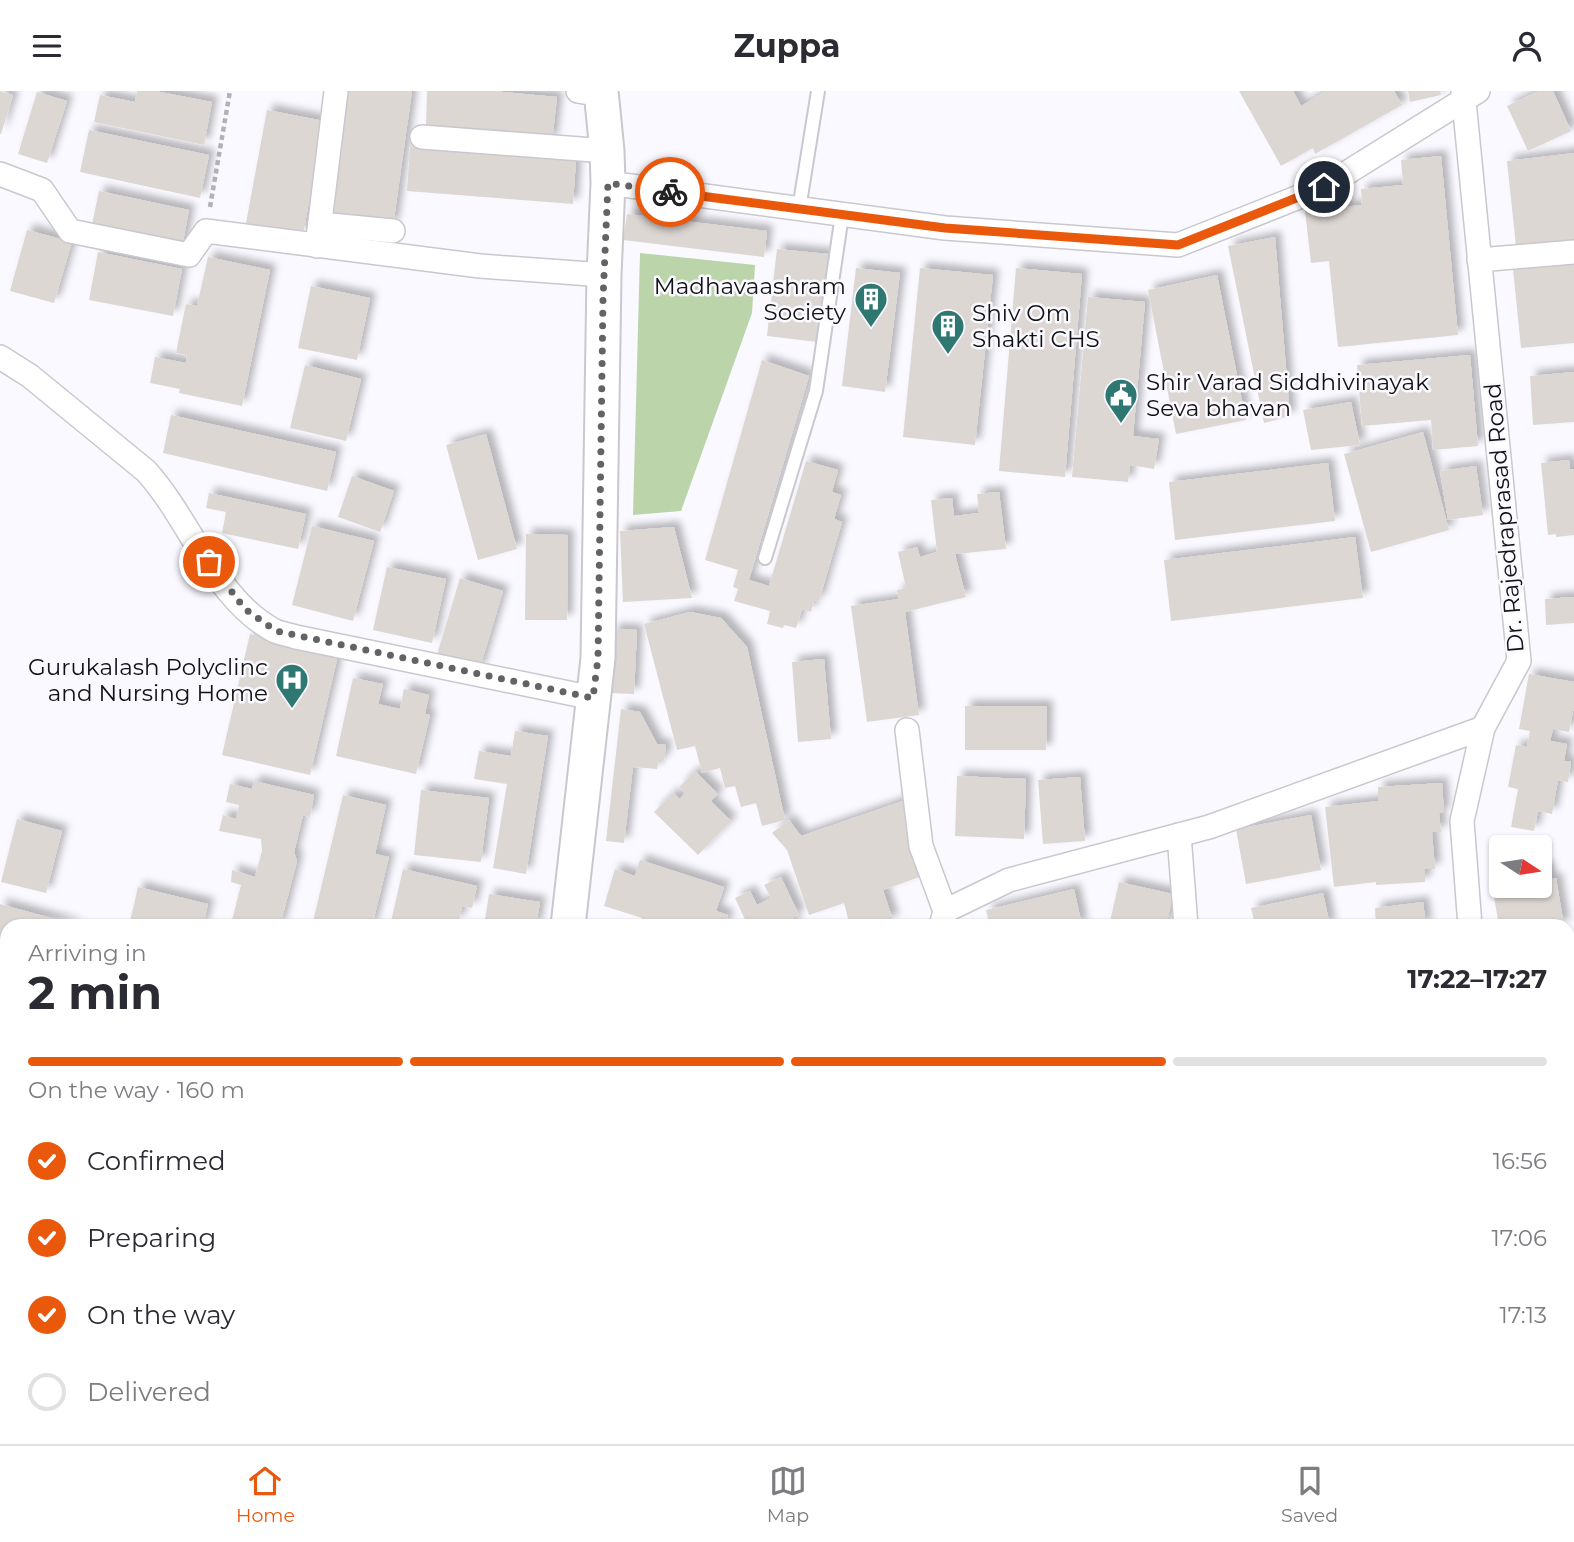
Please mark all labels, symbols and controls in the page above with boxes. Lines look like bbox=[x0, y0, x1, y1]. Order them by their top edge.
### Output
text: Zuppa bbox=[734, 26, 840, 65]
icon: menu bbox=[28, 27, 66, 65]
icon: person bbox=[1508, 27, 1546, 65]
courier bbox=[635, 157, 705, 227]
pin bbox=[1294, 157, 1354, 217]
icon: home bbox=[1305, 168, 1343, 206]
icon: bike bbox=[651, 173, 689, 211]
place label: Madhavaashram Society bbox=[654, 272, 847, 326]
building icon: Madhavaashram Society bbox=[852, 280, 890, 329]
place label: Shiv Om Shakti CHS bbox=[972, 299, 1100, 353]
building icon: Shiv Om Shakti CHS bbox=[929, 307, 967, 356]
place label: Shir Varad Siddhivinayak Seva bhavan bbox=[1146, 368, 1429, 422]
public building icon: Shir Varad Siddhivinayak Seva bhavan bbox=[1102, 376, 1140, 425]
street label: Dr. Rajedraprasad Road bbox=[1478, 382, 1530, 654]
pin bbox=[179, 532, 239, 592]
icon: bag bbox=[190, 543, 228, 581]
place label: Gurukalash Polyclinc and Nursing Home bbox=[28, 653, 268, 707]
hospital icon: Gurukalash Polyclinc and Nursing Home bbox=[273, 661, 311, 710]
north arrow bbox=[1489, 835, 1552, 898]
map controls bbox=[1489, 835, 1552, 898]
text: Arriving in bbox=[28, 939, 147, 967]
text: 17:22–17:27 bbox=[1407, 963, 1547, 995]
text: 2 min bbox=[28, 964, 162, 1021]
text: On the way · 160 m bbox=[28, 1076, 245, 1104]
icon: check bbox=[28, 1142, 66, 1180]
text: Confirmed bbox=[87, 1145, 226, 1177]
text: 16:56 bbox=[1493, 1147, 1547, 1175]
icon: check bbox=[28, 1219, 66, 1257]
text: Preparing bbox=[87, 1222, 216, 1254]
text: 17:06 bbox=[1492, 1224, 1547, 1252]
icon: check bbox=[28, 1296, 66, 1334]
text: On the way bbox=[87, 1299, 235, 1331]
text: 17:13 bbox=[1499, 1301, 1547, 1329]
text: Delivered bbox=[87, 1376, 211, 1408]
tab: Home bbox=[236, 1462, 295, 1527]
tab: Map bbox=[767, 1462, 809, 1527]
tab: Saved bbox=[1281, 1462, 1338, 1527]

